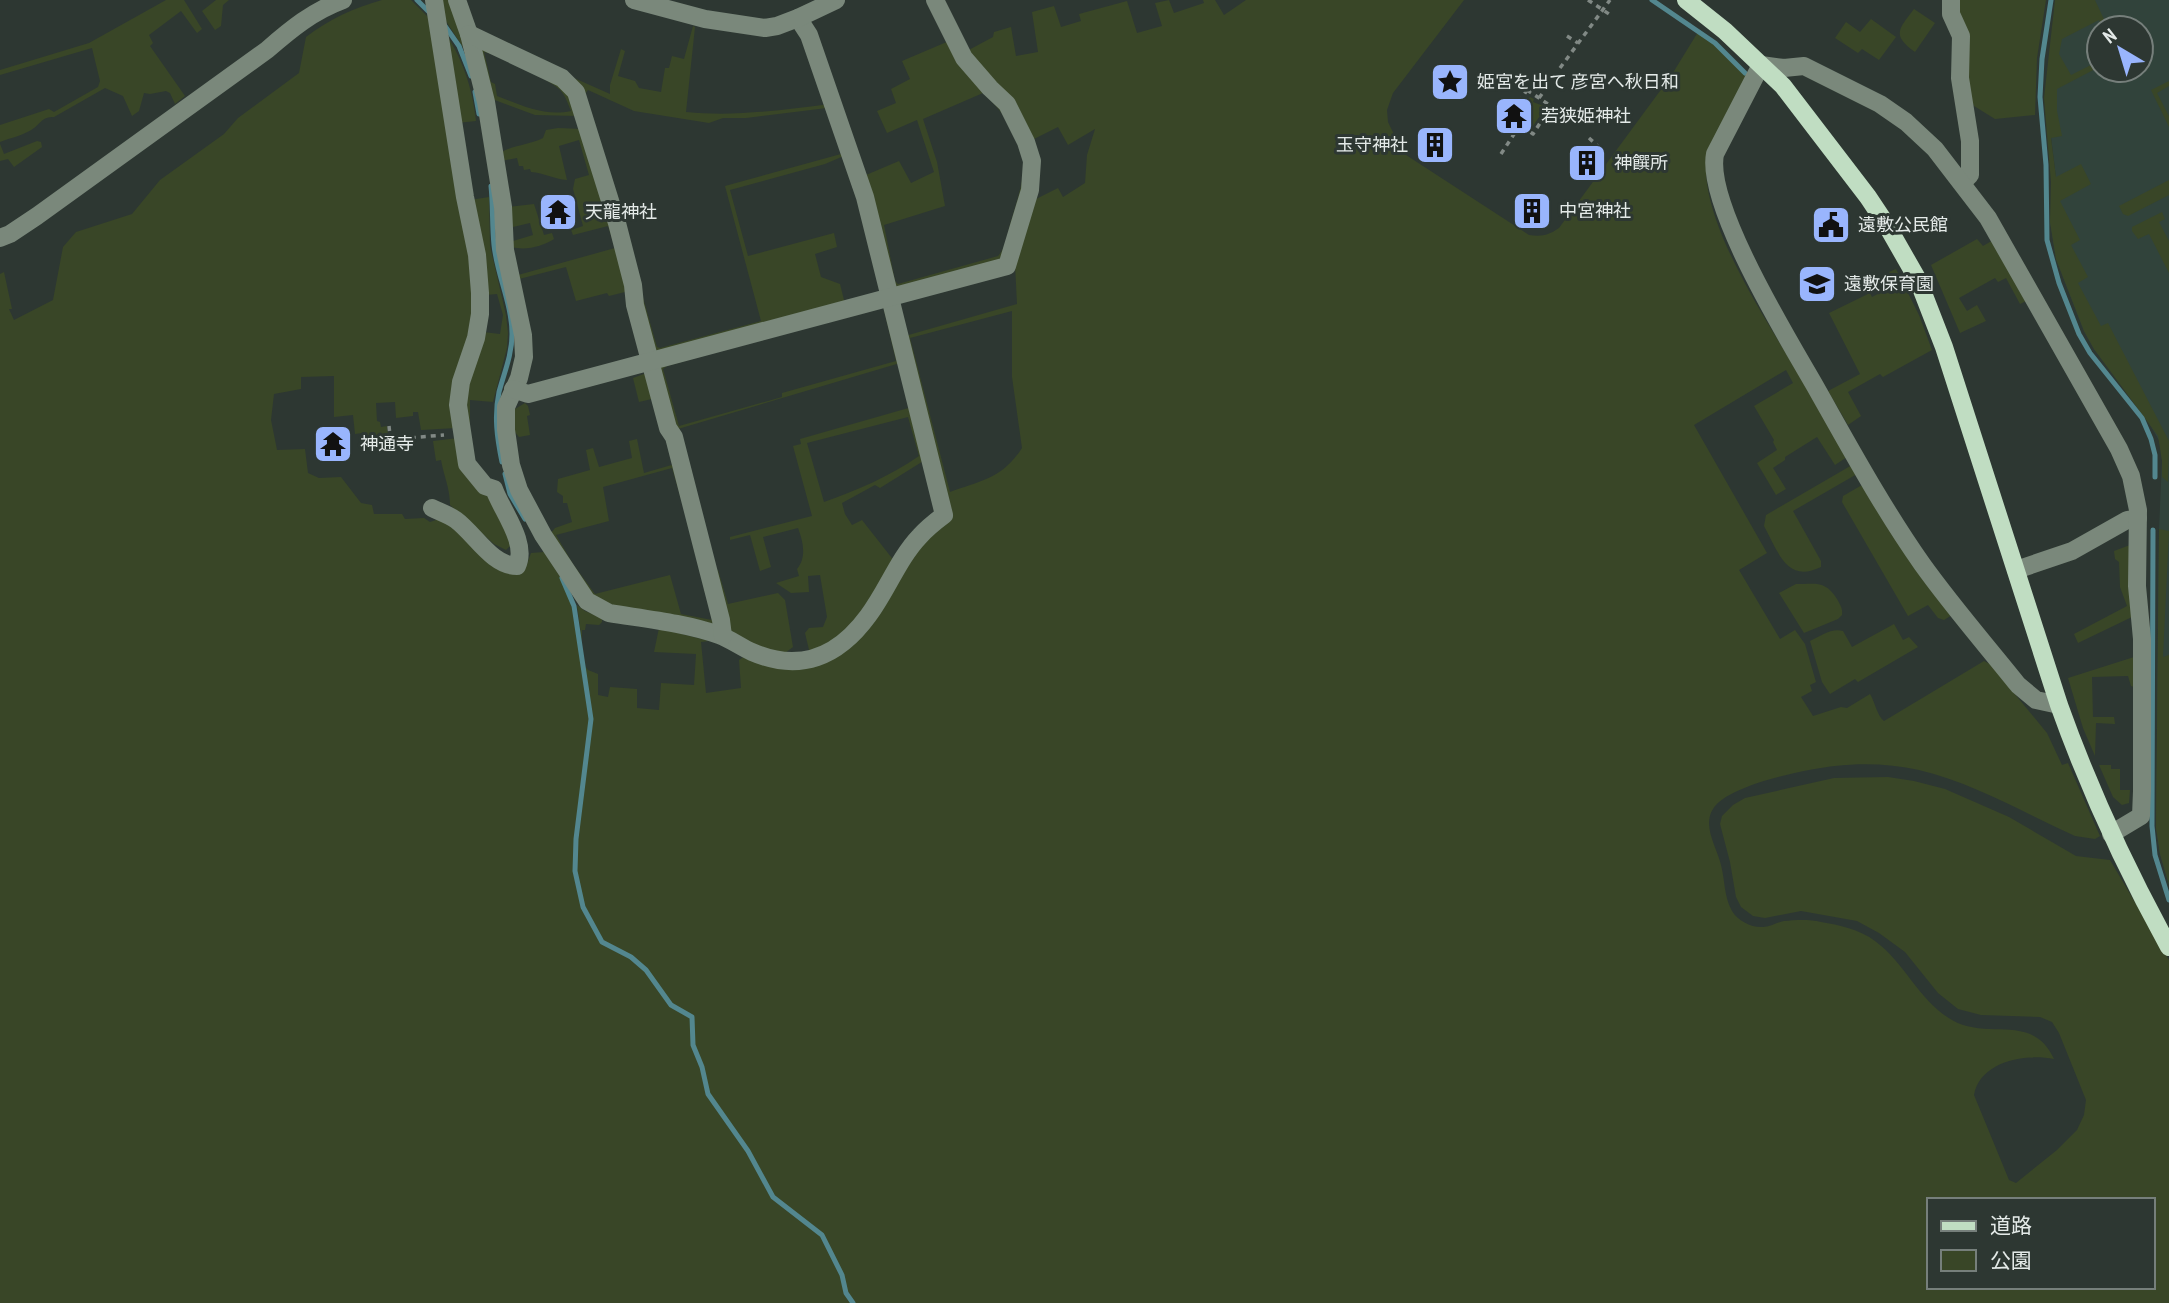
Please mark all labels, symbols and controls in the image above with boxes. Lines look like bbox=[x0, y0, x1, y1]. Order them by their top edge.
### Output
north arrow bbox=[2085, 14, 2155, 84]
text: N bbox=[2098, 23, 2121, 48]
place icon: 姫宮を出て 彦宮へ秋日和 bbox=[1429, 61, 1471, 103]
place label: 姫宮を出て 彦宮へ秋日和 bbox=[1477, 70, 1679, 93]
temple icon: 若狭姫神社 bbox=[1493, 95, 1535, 137]
place label: 若狭姫神社 bbox=[1541, 104, 1631, 127]
building icon: 玉守神社 bbox=[1414, 124, 1456, 166]
place label: 玉守神社 bbox=[1336, 133, 1408, 156]
building icon: 神饌所 bbox=[1566, 142, 1608, 184]
place label: 神饌所 bbox=[1614, 151, 1668, 174]
building icon: 中宮神社 bbox=[1511, 190, 1553, 232]
temple icon: 天龍神社 bbox=[537, 191, 579, 233]
place label: 中宮神社 bbox=[1559, 199, 1631, 222]
place label: 天龍神社 bbox=[585, 200, 657, 223]
public building icon: 遠敷公民館 bbox=[1810, 204, 1852, 246]
place label: 遠敷公民館 bbox=[1858, 213, 1948, 236]
school or university icon: 遠敷保育園 bbox=[1796, 263, 1838, 305]
place label: 遠敷保育園 bbox=[1844, 272, 1934, 295]
temple icon: 神通寺 bbox=[312, 423, 354, 465]
place label: 神通寺 bbox=[360, 432, 414, 455]
legend bbox=[1927, 1198, 2155, 1289]
text: 道路 bbox=[1990, 1212, 2032, 1239]
text: 公園 bbox=[1990, 1247, 2032, 1274]

